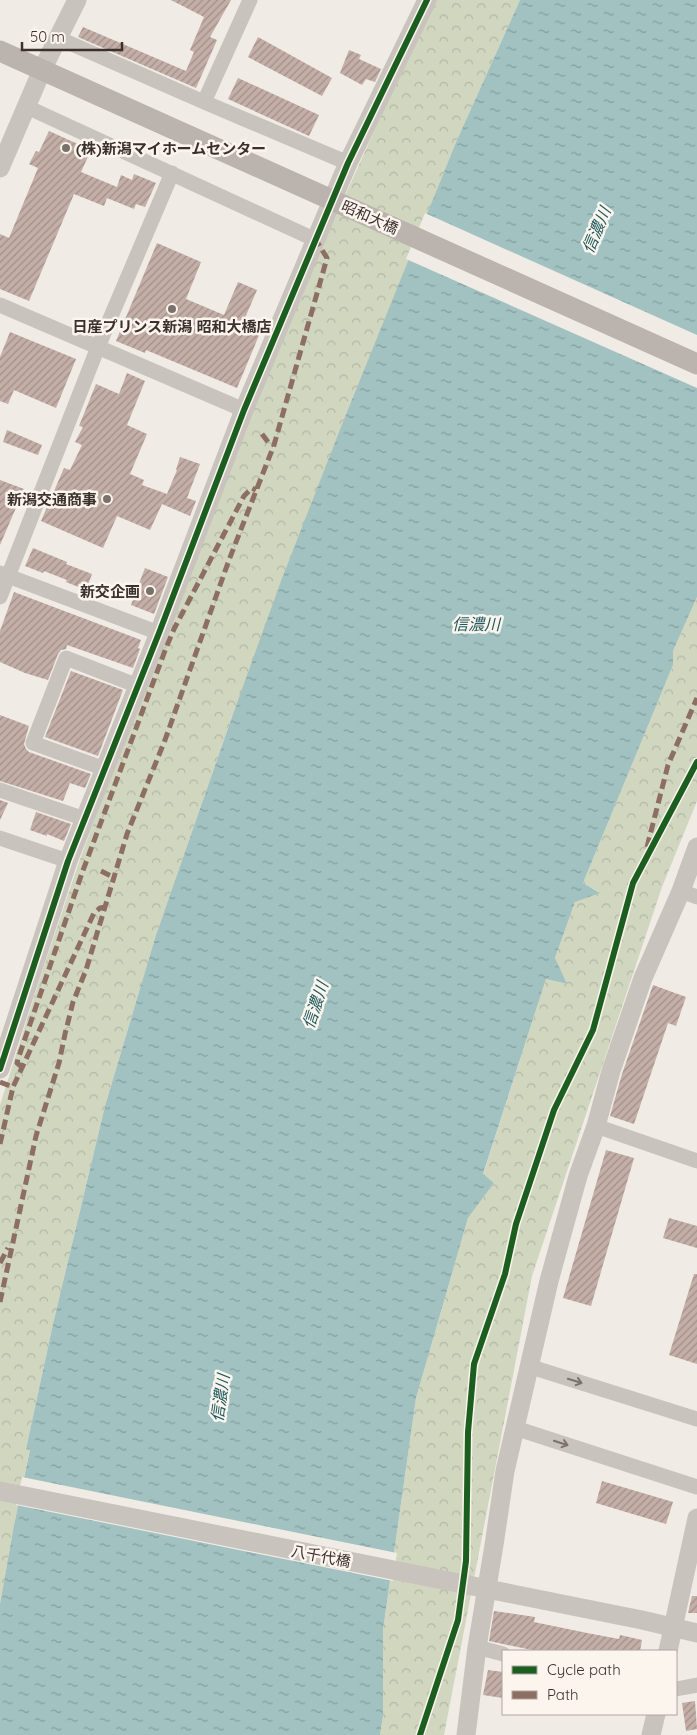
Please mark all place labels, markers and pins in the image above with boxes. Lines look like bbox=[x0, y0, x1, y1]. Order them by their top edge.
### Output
place label: (株)新潟マイホームセンター bbox=[76, 139, 266, 158]
marker: (株)新潟マイホームセンター bbox=[60, 142, 72, 154]
marker: 日産プリンス新潟 昭和大橋店 bbox=[166, 303, 178, 315]
place label: 日産プリンス新潟 昭和大橋店 bbox=[73, 317, 271, 336]
place label: 新潟交通商事 bbox=[7, 490, 97, 509]
marker: 新潟交通商事 bbox=[101, 493, 113, 505]
place label: 新交企画 bbox=[80, 582, 140, 601]
marker: 新交企画 bbox=[144, 585, 156, 597]

